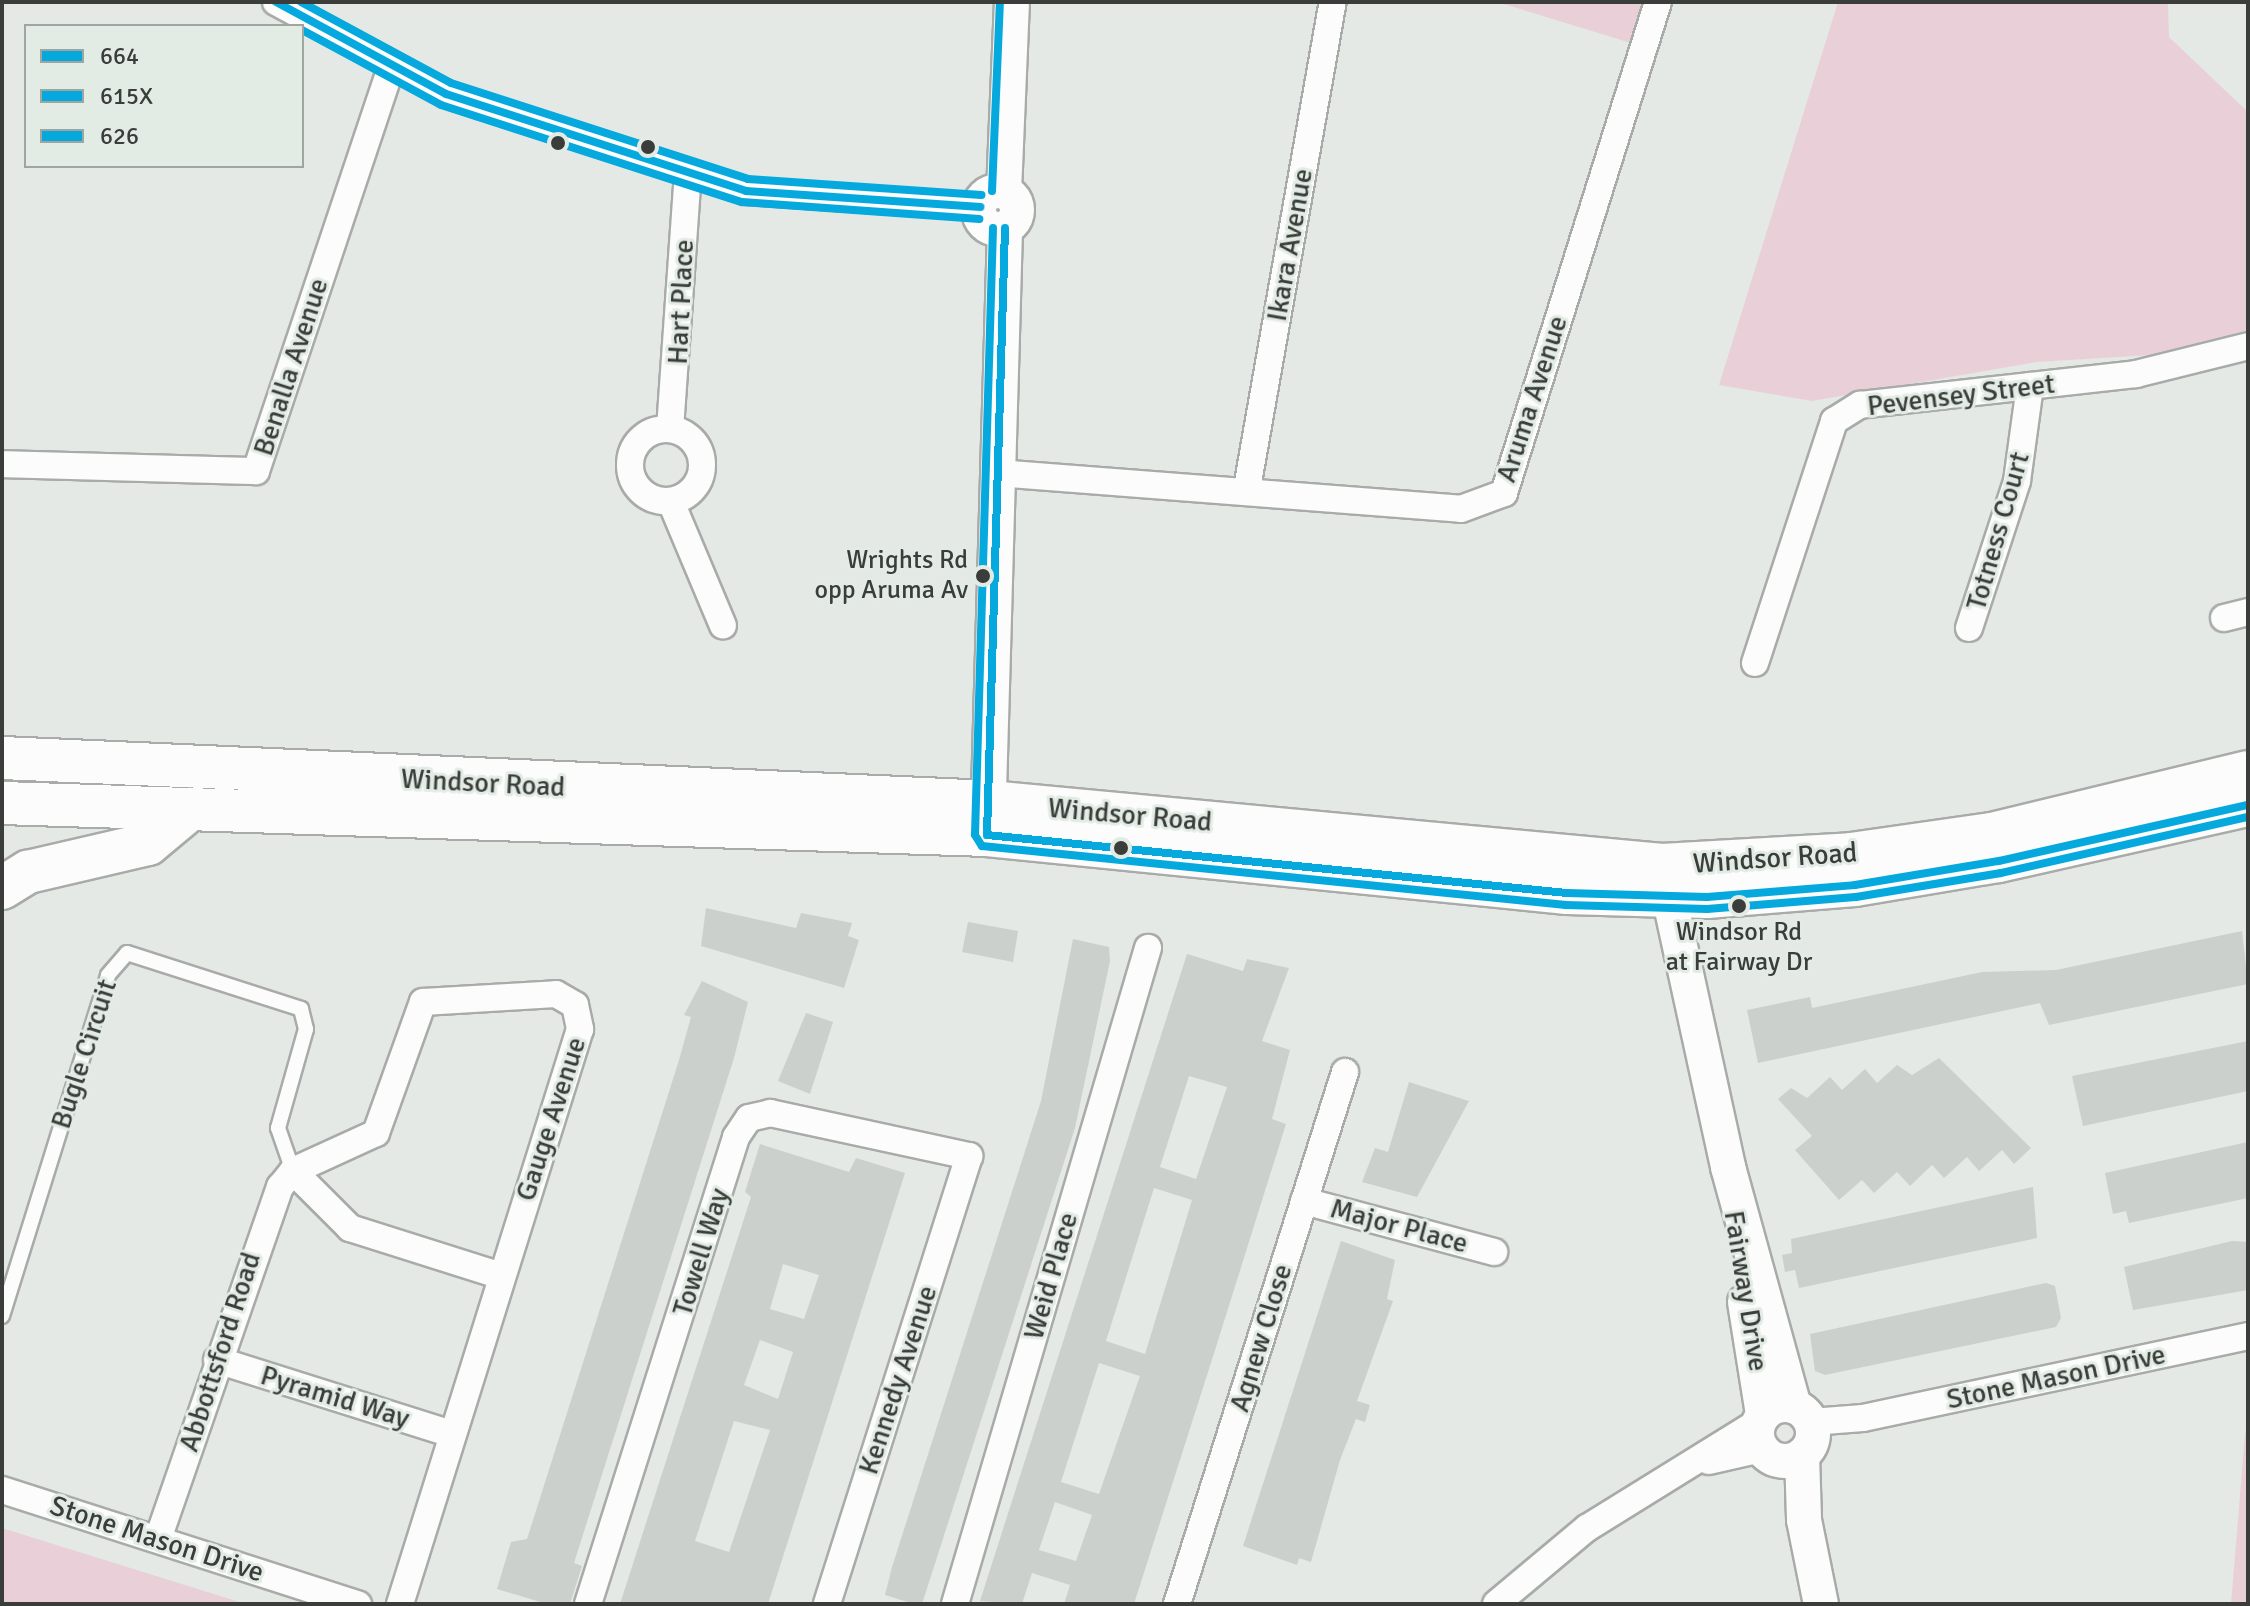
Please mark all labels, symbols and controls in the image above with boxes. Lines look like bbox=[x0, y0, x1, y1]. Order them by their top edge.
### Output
legend bbox=[24, 24, 304, 168]
text: 664 bbox=[100, 41, 139, 71]
text: 615X bbox=[100, 81, 153, 111]
text: 626 bbox=[100, 121, 139, 151]
unlabelled marker bbox=[550, 135, 566, 151]
unlabelled marker bbox=[640, 139, 656, 155]
street label: Ikara Avenue bbox=[1260, 166, 1320, 324]
street label: Hart Place bbox=[661, 239, 701, 365]
street label: Benalla Avenue bbox=[247, 274, 335, 460]
street label: Aruma Avenue bbox=[1489, 312, 1575, 486]
street label: Pevensey Street bbox=[1865, 367, 2057, 423]
street label: Totness Court bbox=[1959, 448, 2037, 614]
place label: Wrights Rd opp Aruma Av bbox=[815, 545, 968, 606]
marker: Wrights Rd opp Aruma Av bbox=[975, 568, 991, 584]
street label: Windsor Road bbox=[400, 762, 566, 804]
street label: Windsor Road bbox=[1046, 791, 1214, 839]
street label: Windsor Road bbox=[1692, 835, 1858, 881]
unlabelled marker bbox=[1113, 840, 1129, 856]
marker: Windsor Rd at Fairway Dr bbox=[1731, 898, 1747, 914]
place label: Windsor Rd at Fairway Dr bbox=[1666, 917, 1812, 978]
street label: Bugle Circuit bbox=[44, 975, 124, 1133]
street label: Gauge Avenue bbox=[509, 1033, 593, 1205]
street label: Towell Way bbox=[666, 1184, 736, 1320]
street label: Major Place bbox=[1327, 1192, 1471, 1260]
street label: Fairway Drive bbox=[1717, 1208, 1775, 1374]
street label: Weid Place bbox=[1017, 1209, 1085, 1343]
street label: Abbottsford Road bbox=[172, 1248, 268, 1456]
street label: Agnew Close bbox=[1223, 1260, 1299, 1416]
street label: Kennedy Avenue bbox=[852, 1281, 944, 1479]
street label: Stone Mason Drive bbox=[1944, 1337, 2168, 1417]
street label: Pyramid Way bbox=[257, 1358, 413, 1436]
street label: Stone Mason Drive bbox=[46, 1489, 268, 1589]

